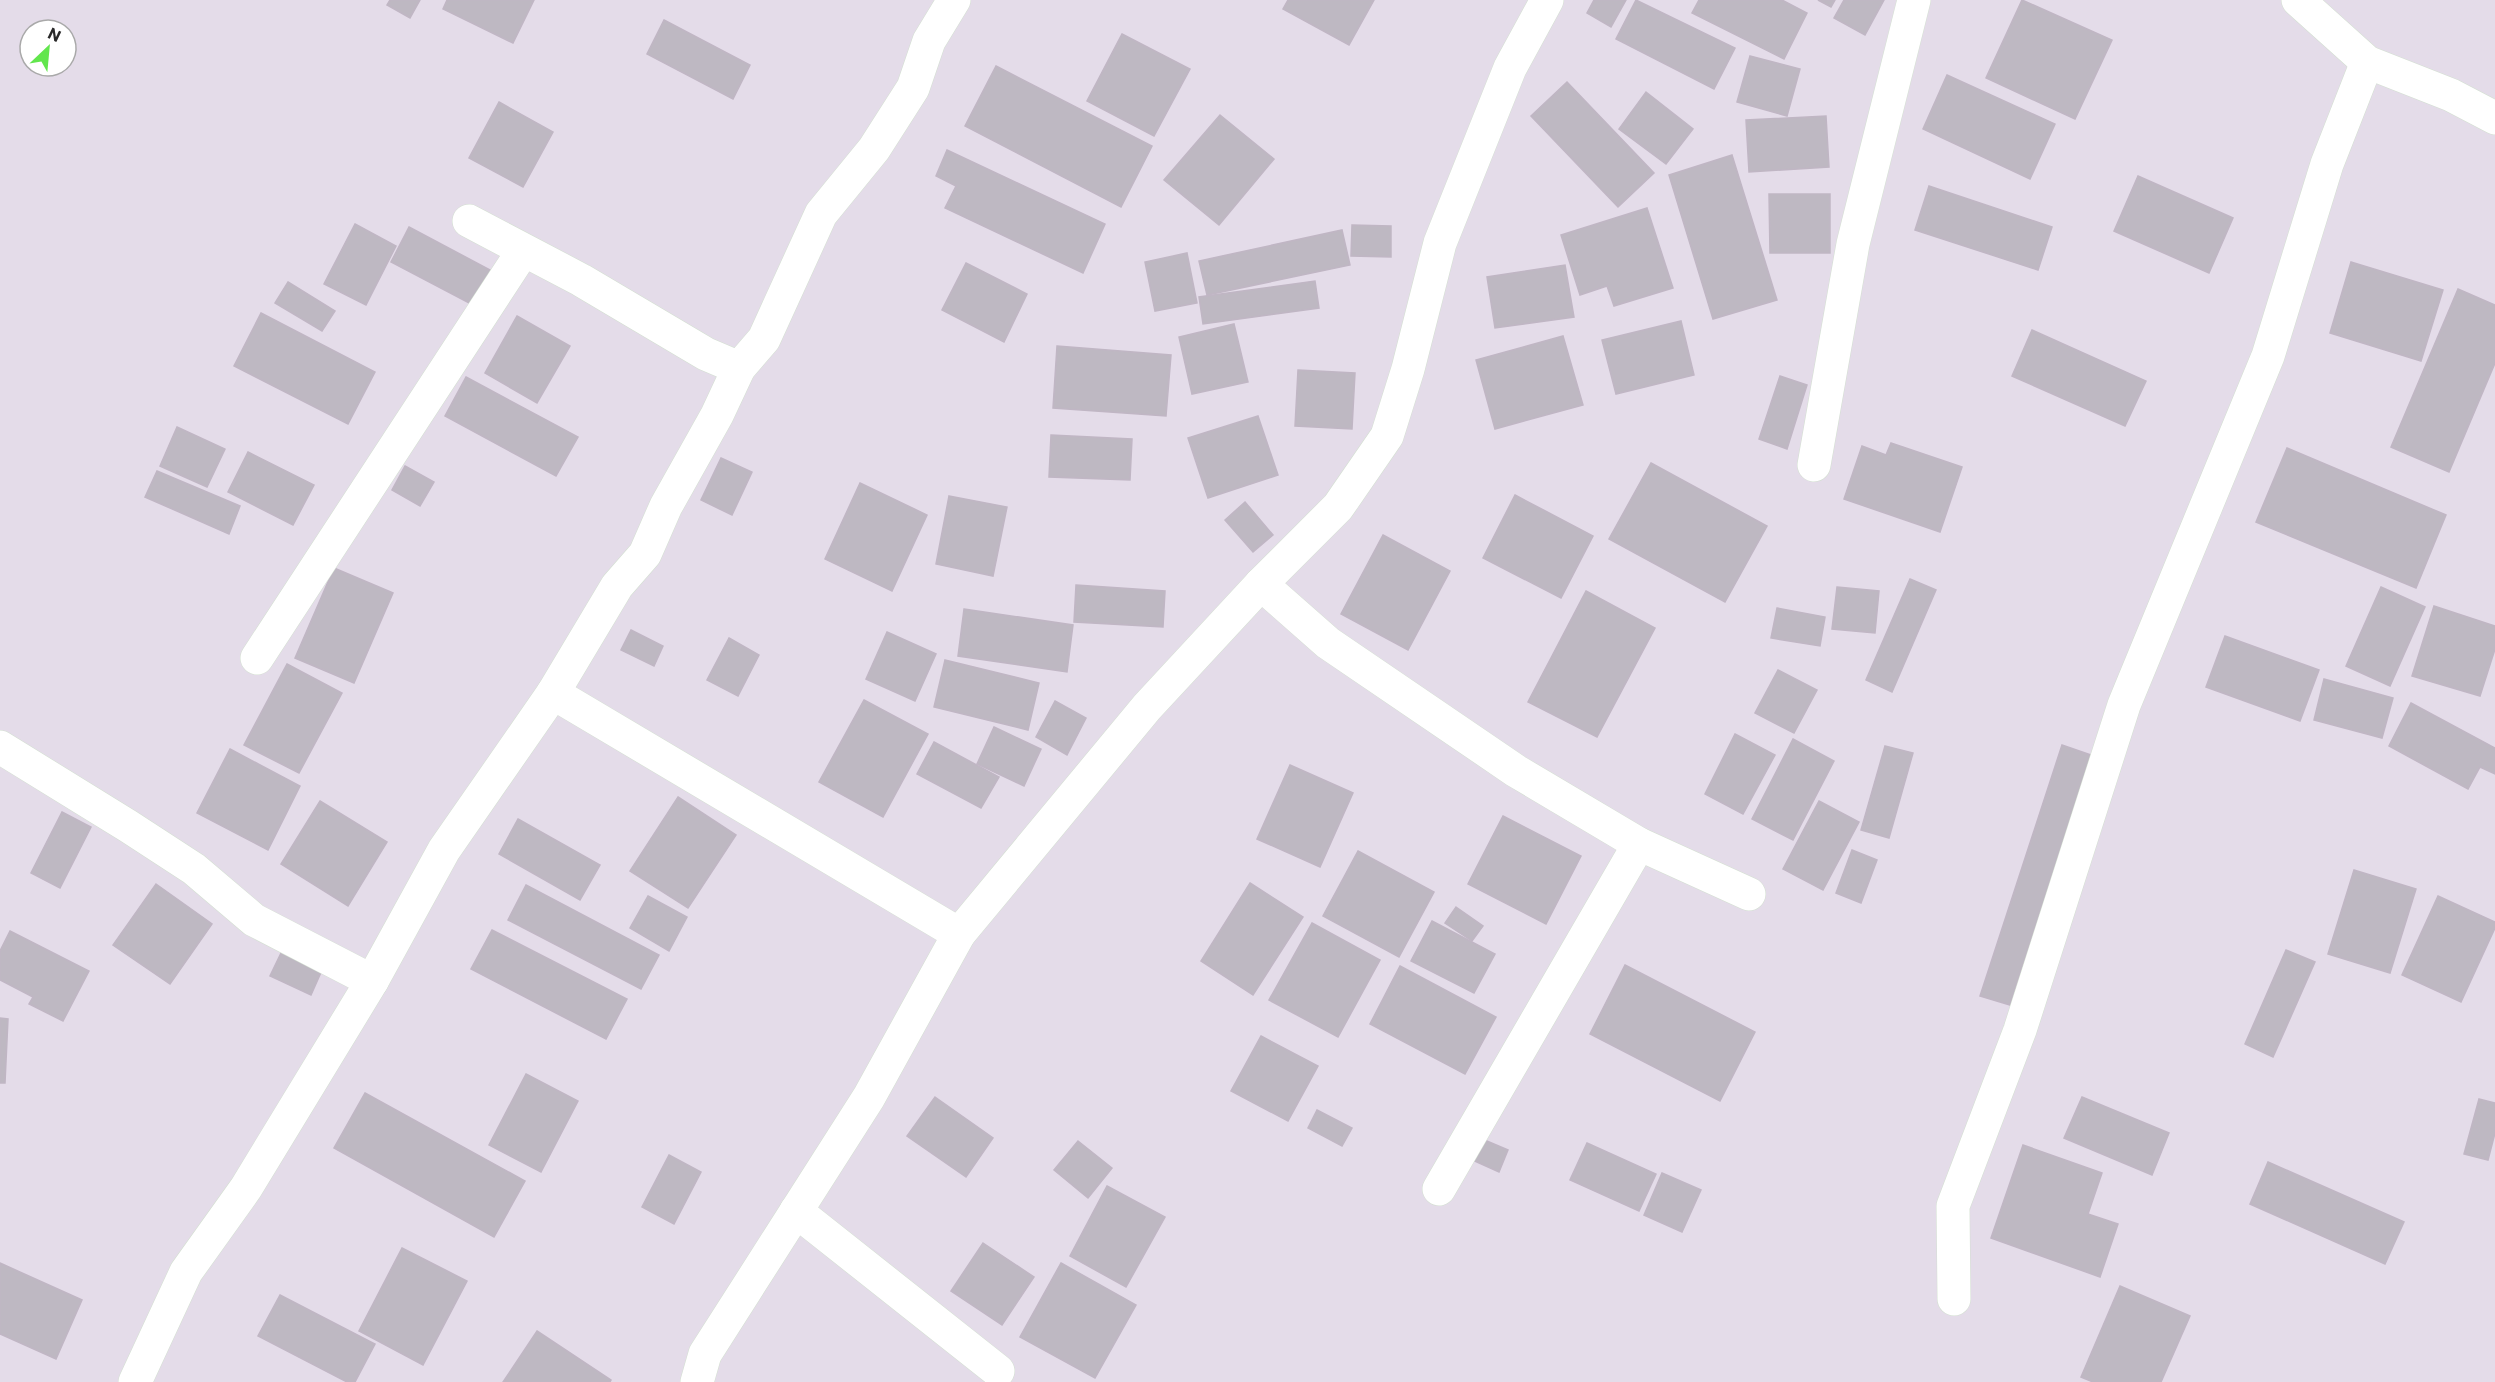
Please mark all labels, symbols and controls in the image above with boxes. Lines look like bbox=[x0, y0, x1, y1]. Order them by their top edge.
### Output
north arrow bbox=[18, 18, 78, 78]
text: N bbox=[45, 23, 64, 45]

